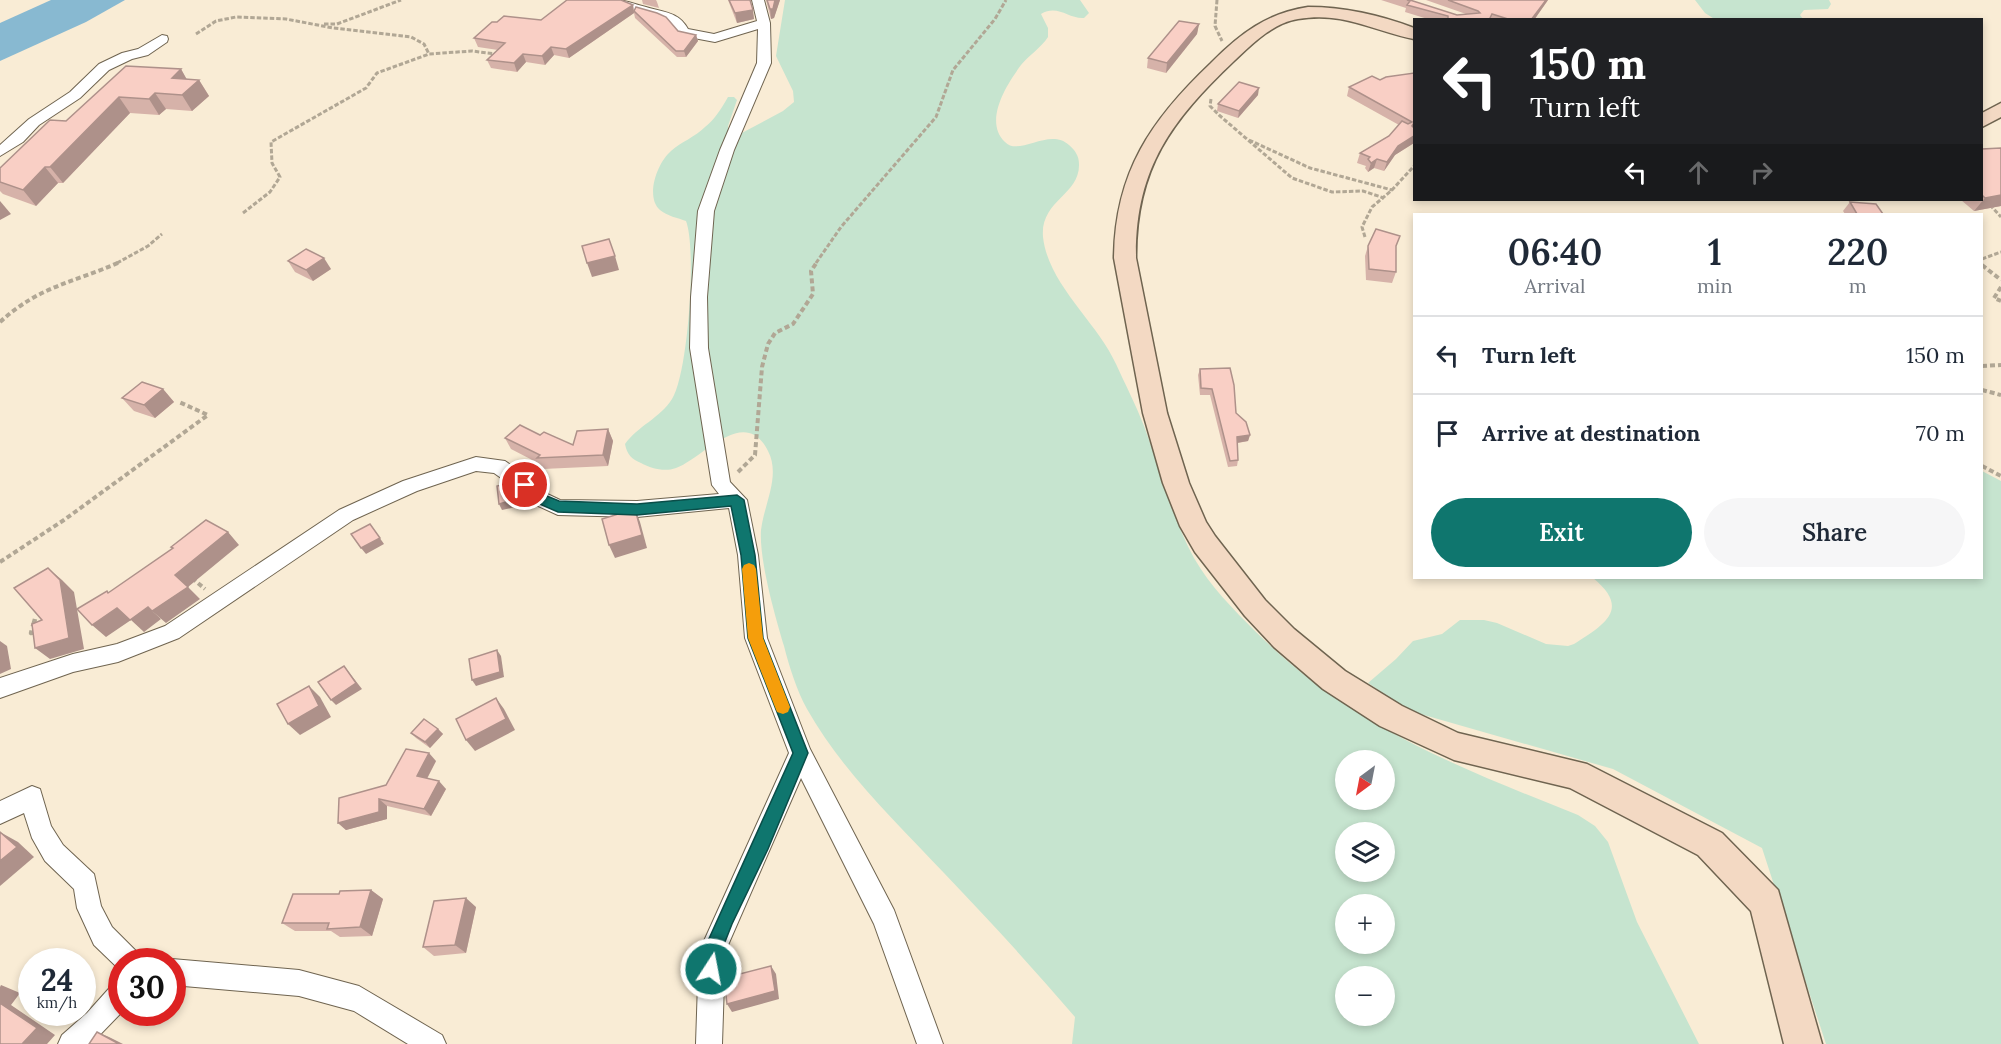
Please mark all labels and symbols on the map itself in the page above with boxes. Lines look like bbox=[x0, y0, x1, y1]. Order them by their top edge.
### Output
pin bbox=[499, 459, 550, 510]
north arrow bbox=[1335, 750, 1395, 810]
position arrow bbox=[679, 937, 743, 1001]
speed limit sign: 30 bbox=[108, 948, 186, 1026]

